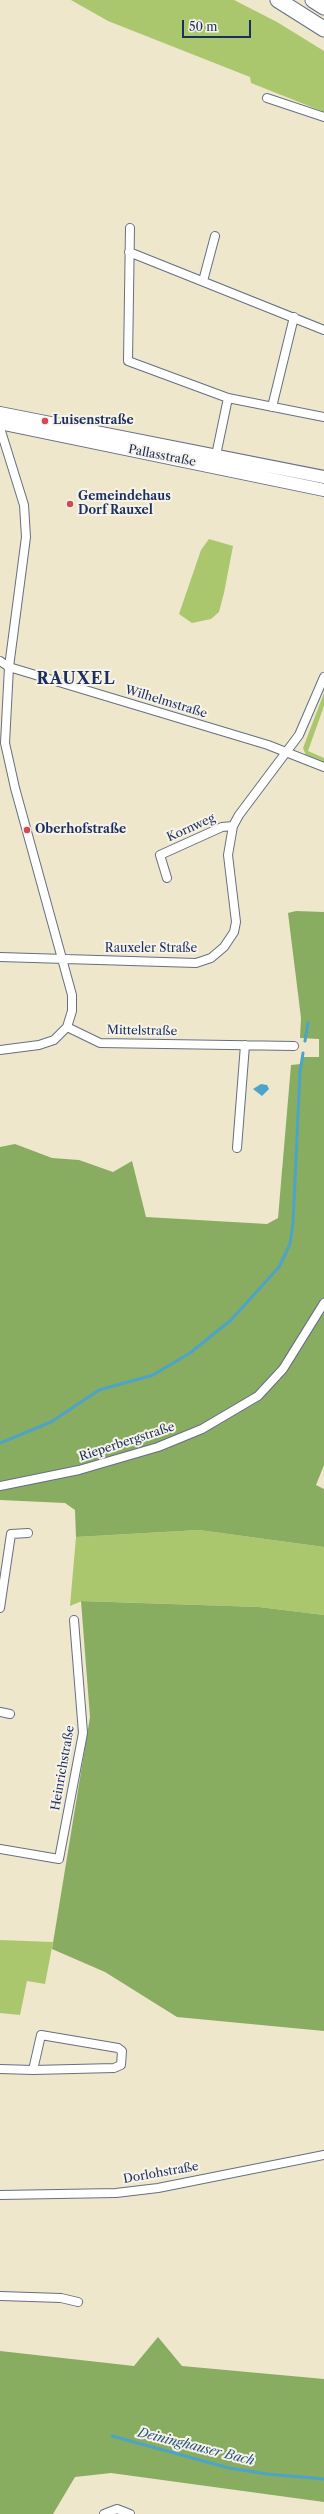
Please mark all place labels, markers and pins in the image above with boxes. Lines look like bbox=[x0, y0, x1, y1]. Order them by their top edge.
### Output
place label: Luisenstraße bbox=[53, 414, 134, 428]
marker: Luisenstraße bbox=[40, 416, 50, 426]
place label: Gemeindehaus Dorf Rauxel bbox=[78, 490, 171, 518]
marker: Gemeindehaus Dorf Rauxel bbox=[65, 499, 75, 509]
place label: Oberhofstraße bbox=[35, 823, 126, 837]
marker: Oberhofstraße bbox=[22, 825, 32, 835]

